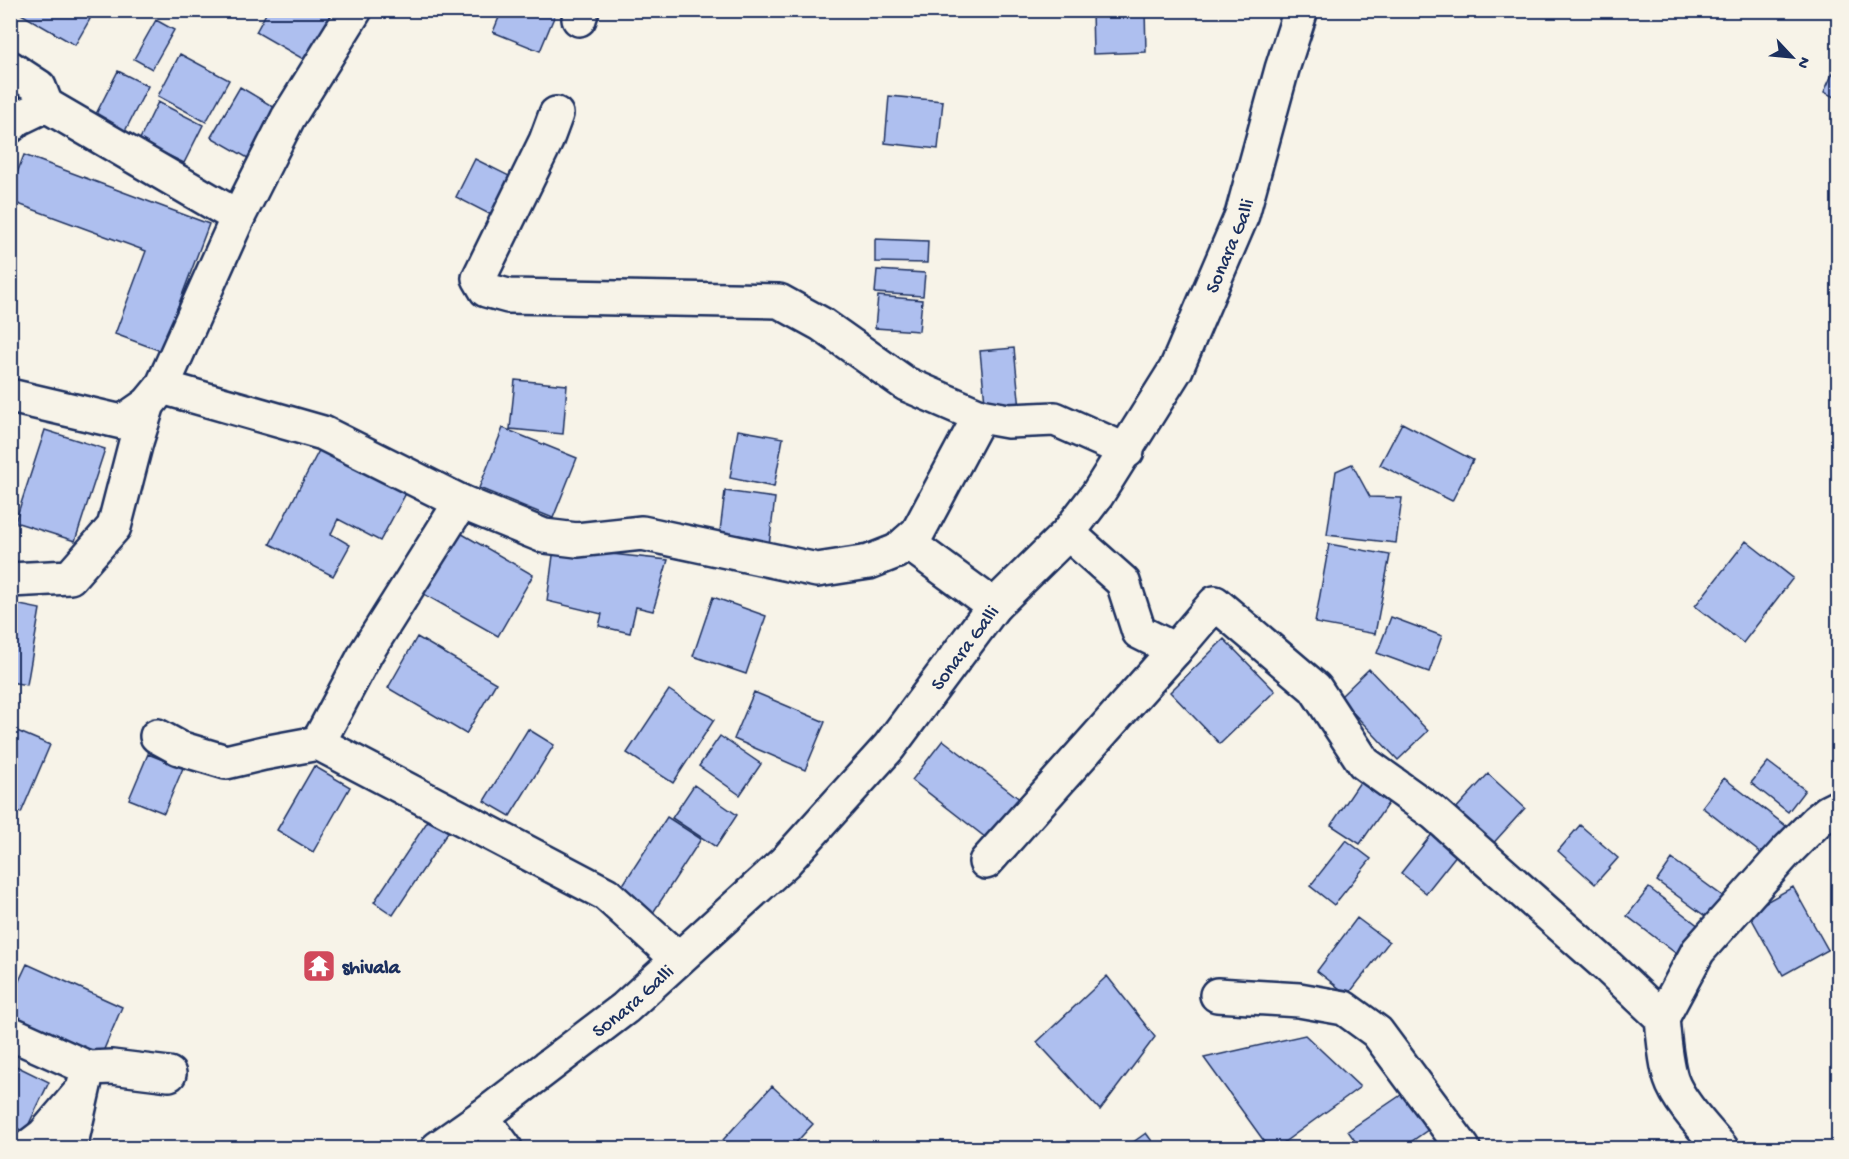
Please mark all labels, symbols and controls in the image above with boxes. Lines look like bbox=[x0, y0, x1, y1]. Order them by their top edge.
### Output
north arrow bbox=[1762, 27, 1822, 87]
text: N bbox=[1791, 53, 1813, 71]
street label: Sonara Galli bbox=[1202, 197, 1261, 297]
street label: Sonara Galli bbox=[927, 602, 1005, 696]
temple icon: shivala bbox=[301, 948, 337, 984]
place label: shivala bbox=[342, 958, 401, 981]
street label: Sonara Galli bbox=[589, 961, 680, 1044]

